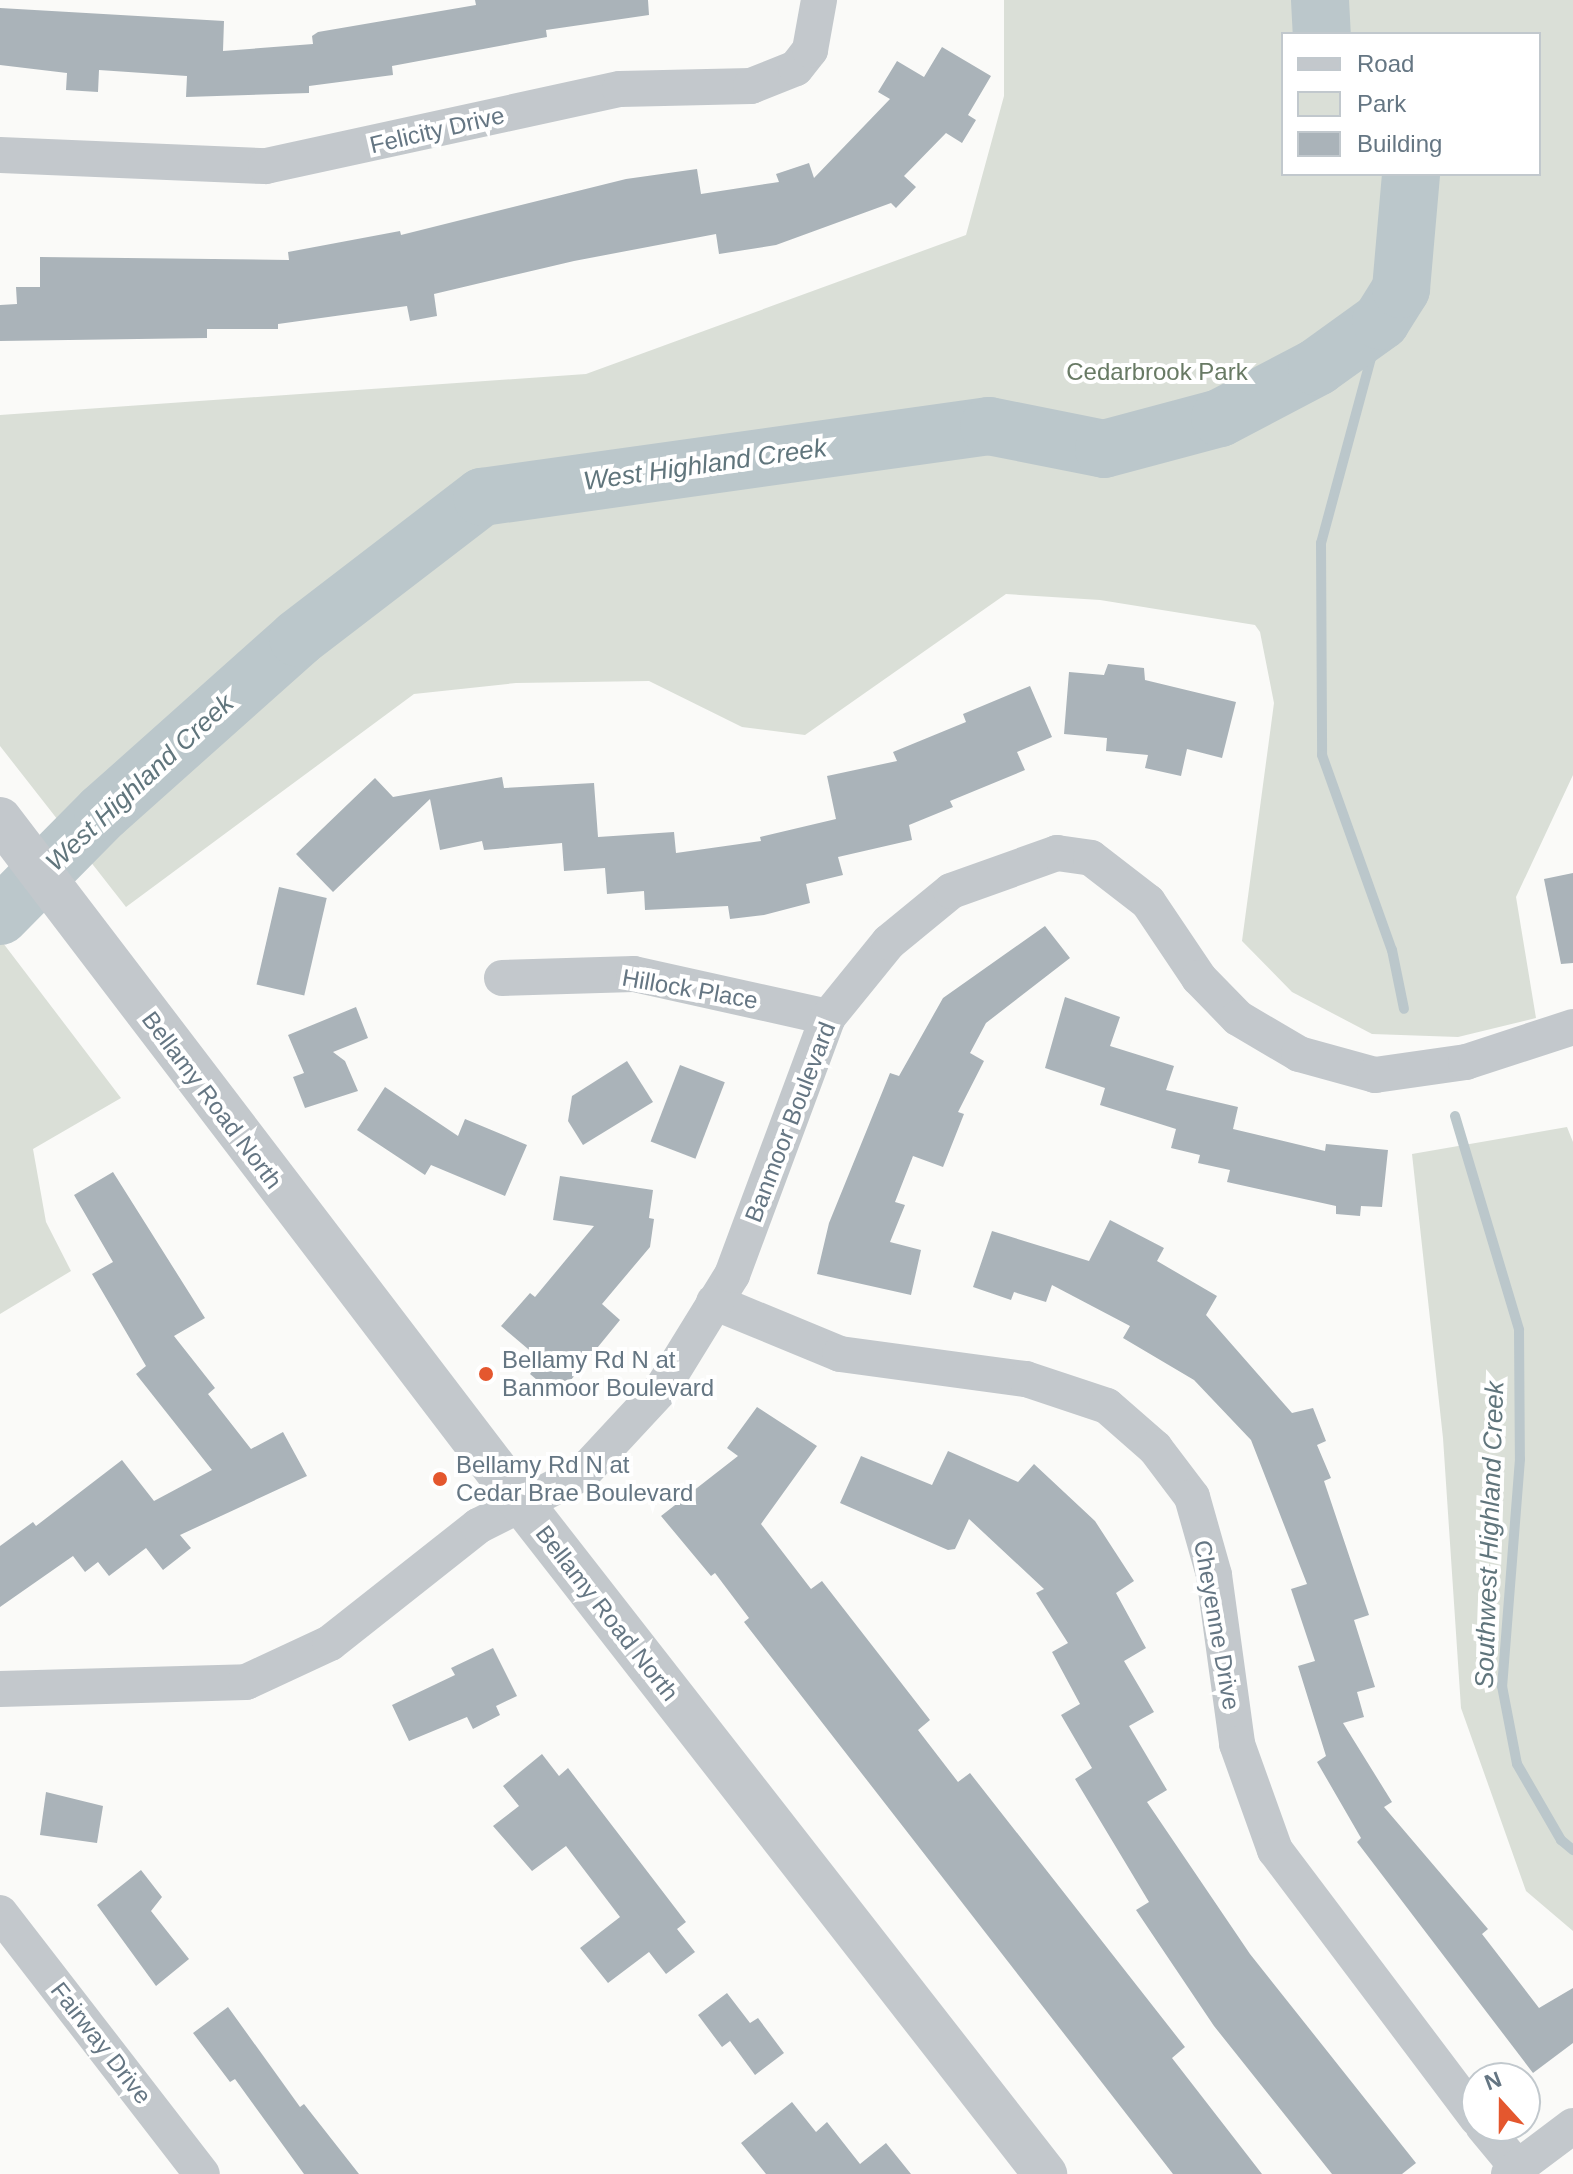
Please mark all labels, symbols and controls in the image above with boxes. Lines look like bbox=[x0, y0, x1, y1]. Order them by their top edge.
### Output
legend bbox=[1281, 32, 1541, 176]
text: Road bbox=[1357, 50, 1414, 77]
text: Park bbox=[1357, 90, 1406, 117]
street label: Felicity Drive bbox=[367, 101, 507, 159]
text: Building bbox=[1357, 130, 1442, 157]
park label: Cedarbrook Park bbox=[1066, 358, 1248, 386]
water label: West Highland Creek bbox=[581, 432, 829, 498]
water label: West Highland Creek bbox=[40, 688, 240, 878]
street label: Hillock Place bbox=[620, 963, 760, 1015]
street label: Bellamy Road North bbox=[136, 1006, 288, 1194]
street label: Banmoor Boulevard bbox=[739, 1018, 841, 1226]
place label: Bellamy Rd N at Banmoor Boulevard bbox=[502, 1346, 714, 1402]
marker: Bellamy Rd N at Banmoor Boulevard bbox=[477, 1365, 495, 1383]
water label: Southwest Highland Creek bbox=[1469, 1381, 1511, 1689]
place label: Bellamy Rd N at Cedar Brae Boulevard bbox=[456, 1451, 693, 1507]
marker: Bellamy Rd N at Cedar Brae Boulevard bbox=[431, 1470, 449, 1488]
street label: Bellamy Road North bbox=[530, 1520, 684, 1706]
street label: Cheyenne Drive bbox=[1188, 1538, 1246, 1712]
street label: Fairway Drive bbox=[44, 1976, 158, 2110]
north arrow bbox=[1461, 2062, 1541, 2142]
text: N bbox=[1481, 2066, 1505, 2096]

